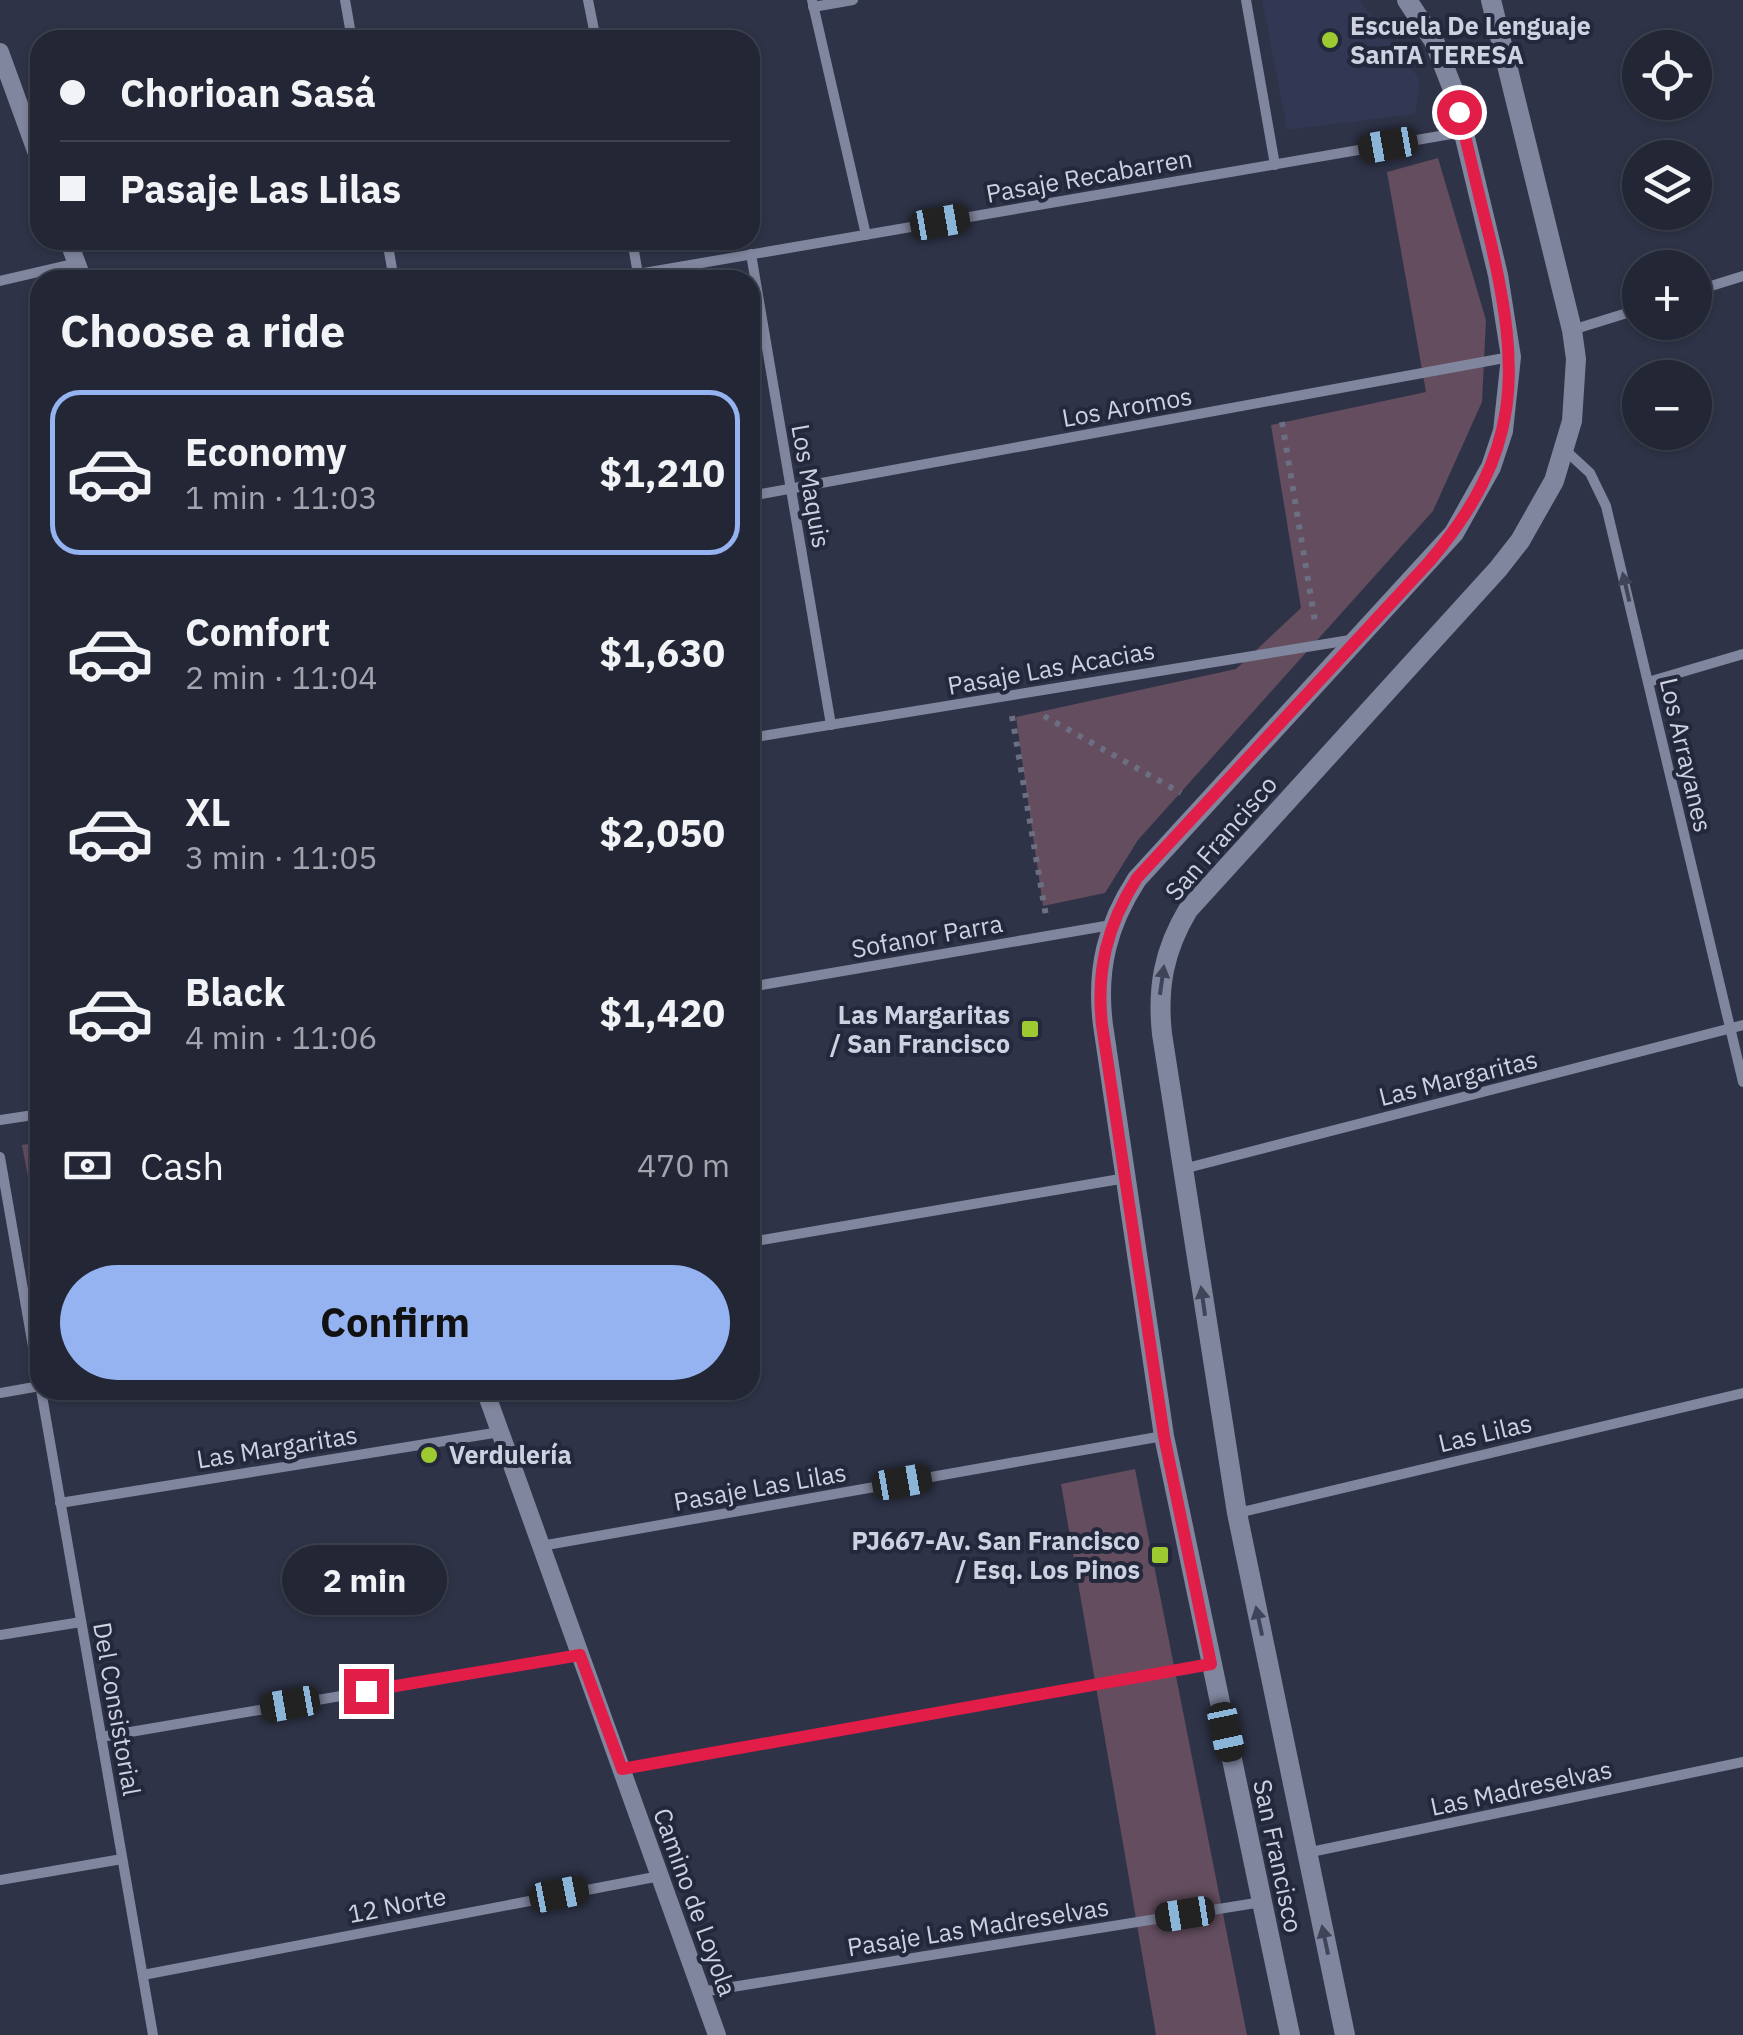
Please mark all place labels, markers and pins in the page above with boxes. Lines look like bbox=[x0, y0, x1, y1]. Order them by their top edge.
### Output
place label: Escuela De Lenguaje SanTA TERESA bbox=[1350, 9, 1591, 71]
marker: Escuela De Lenguaje SanTA TERESA bbox=[1319, 29, 1341, 51]
place label: Las Margaritas / San Francisco bbox=[830, 998, 1010, 1060]
marker: Las Margaritas / San Francisco bbox=[1019, 1018, 1041, 1040]
place label: Verdulería bbox=[449, 1438, 572, 1471]
marker: Verdulería bbox=[418, 1444, 440, 1466]
place label: PJ667-Av. San Francisco / Esq. Los Pinos bbox=[851, 1524, 1140, 1586]
marker: PJ667-Av. San Francisco / Esq. Los Pinos bbox=[1149, 1544, 1171, 1566]

